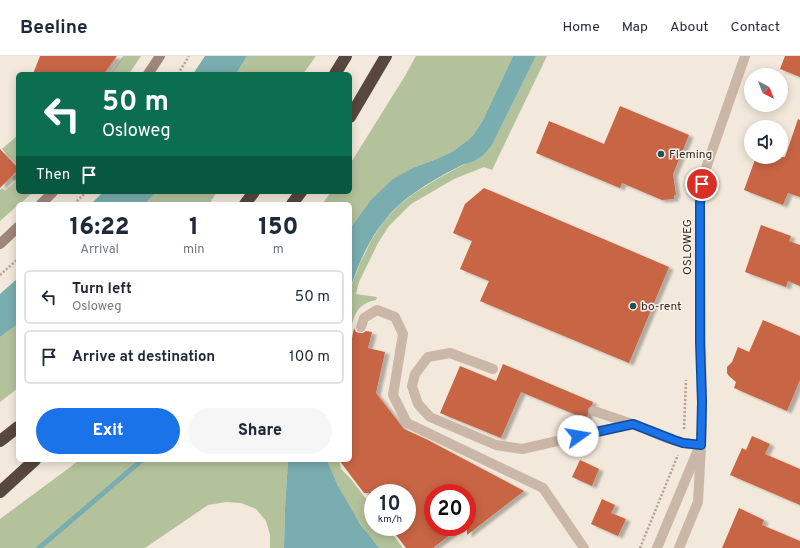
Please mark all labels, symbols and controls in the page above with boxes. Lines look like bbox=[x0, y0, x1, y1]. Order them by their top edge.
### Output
text: Beeline bbox=[20, 16, 88, 40]
text: Home bbox=[563, 19, 600, 36]
text: Map bbox=[622, 19, 648, 36]
text: About bbox=[670, 19, 709, 36]
text: Contact bbox=[731, 19, 780, 36]
north arrow bbox=[744, 68, 788, 112]
map controls bbox=[744, 68, 788, 164]
text: 50 m bbox=[102, 85, 169, 121]
icon: left bbox=[36, 88, 88, 140]
text: Osloweg bbox=[102, 120, 171, 143]
button: sound bbox=[744, 120, 788, 164]
place label: Fleming bbox=[669, 147, 712, 163]
marker: Fleming bbox=[656, 149, 666, 159]
icon: arrive bbox=[78, 164, 100, 186]
text: Then bbox=[36, 166, 70, 185]
pin bbox=[685, 167, 719, 201]
icon: arrive bbox=[691, 173, 713, 195]
text: 16:22 bbox=[70, 213, 130, 243]
text: 1 bbox=[189, 213, 199, 243]
text: 150 bbox=[258, 213, 298, 243]
street label: OSLOWEG bbox=[680, 219, 696, 275]
text: Arrival bbox=[80, 242, 119, 258]
text: min bbox=[183, 242, 205, 258]
text: m bbox=[273, 242, 284, 258]
text: Turn left bbox=[72, 280, 132, 299]
icon: left bbox=[38, 286, 60, 308]
text: 50 m bbox=[295, 288, 330, 307]
text: Osloweg bbox=[72, 299, 122, 315]
place label: bo-rent bbox=[641, 299, 682, 315]
marker: bo-rent bbox=[628, 301, 638, 311]
icon: arrive bbox=[38, 346, 60, 368]
text: Arrive at destination bbox=[72, 348, 215, 367]
text: 100 m bbox=[289, 348, 330, 367]
button: Exit bbox=[36, 408, 180, 454]
button: Share bbox=[188, 408, 332, 454]
position arrow bbox=[557, 415, 599, 457]
speed limit sign: 20 bbox=[424, 484, 476, 536]
text: 10 bbox=[379, 492, 401, 518]
text: km/h bbox=[378, 513, 402, 526]

